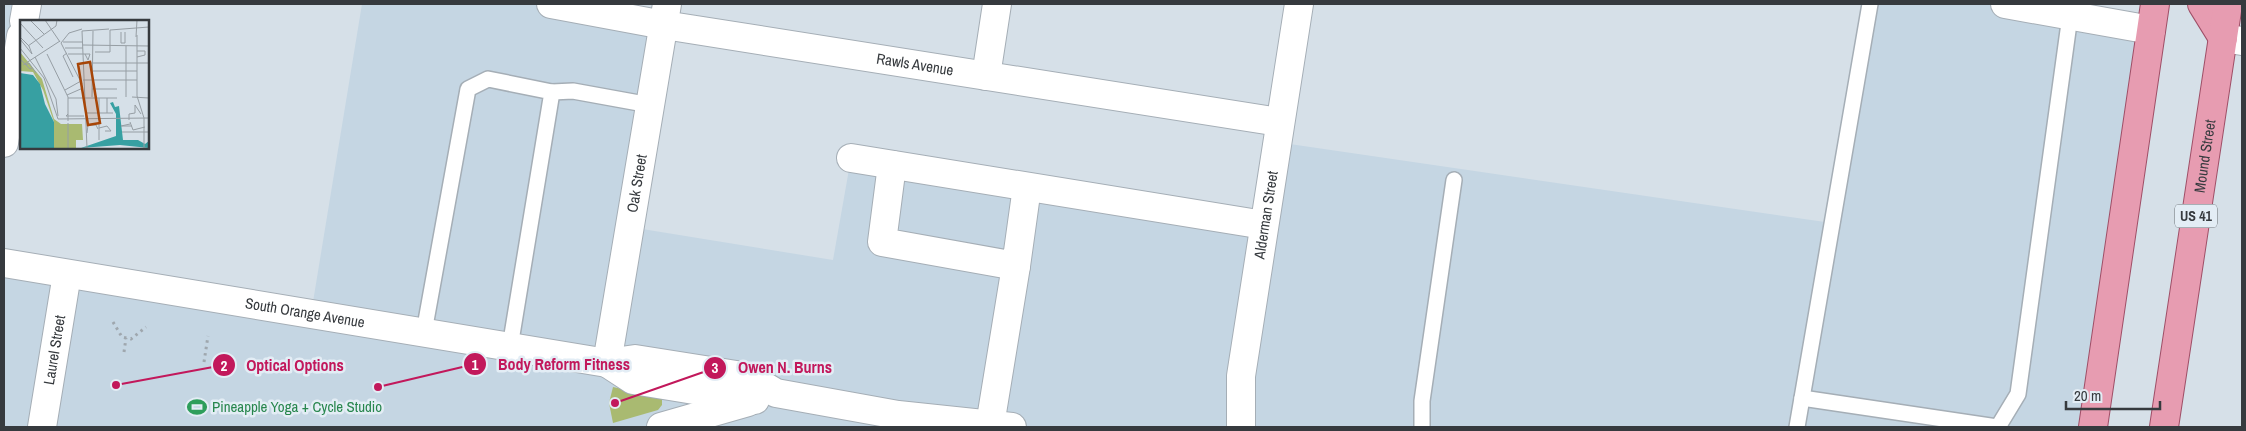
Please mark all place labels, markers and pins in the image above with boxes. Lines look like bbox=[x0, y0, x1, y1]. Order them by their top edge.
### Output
callout: Body Reform Fitness bbox=[463, 349, 640, 380]
callout: Optical Options bbox=[211, 350, 354, 381]
callout: Owen N. Burns bbox=[703, 352, 842, 383]
sports icon: Pineapple Yoga + Cycle Studio bbox=[186, 396, 208, 418]
place label: Pineapple Yoga + Cycle Studio bbox=[212, 396, 382, 417]

